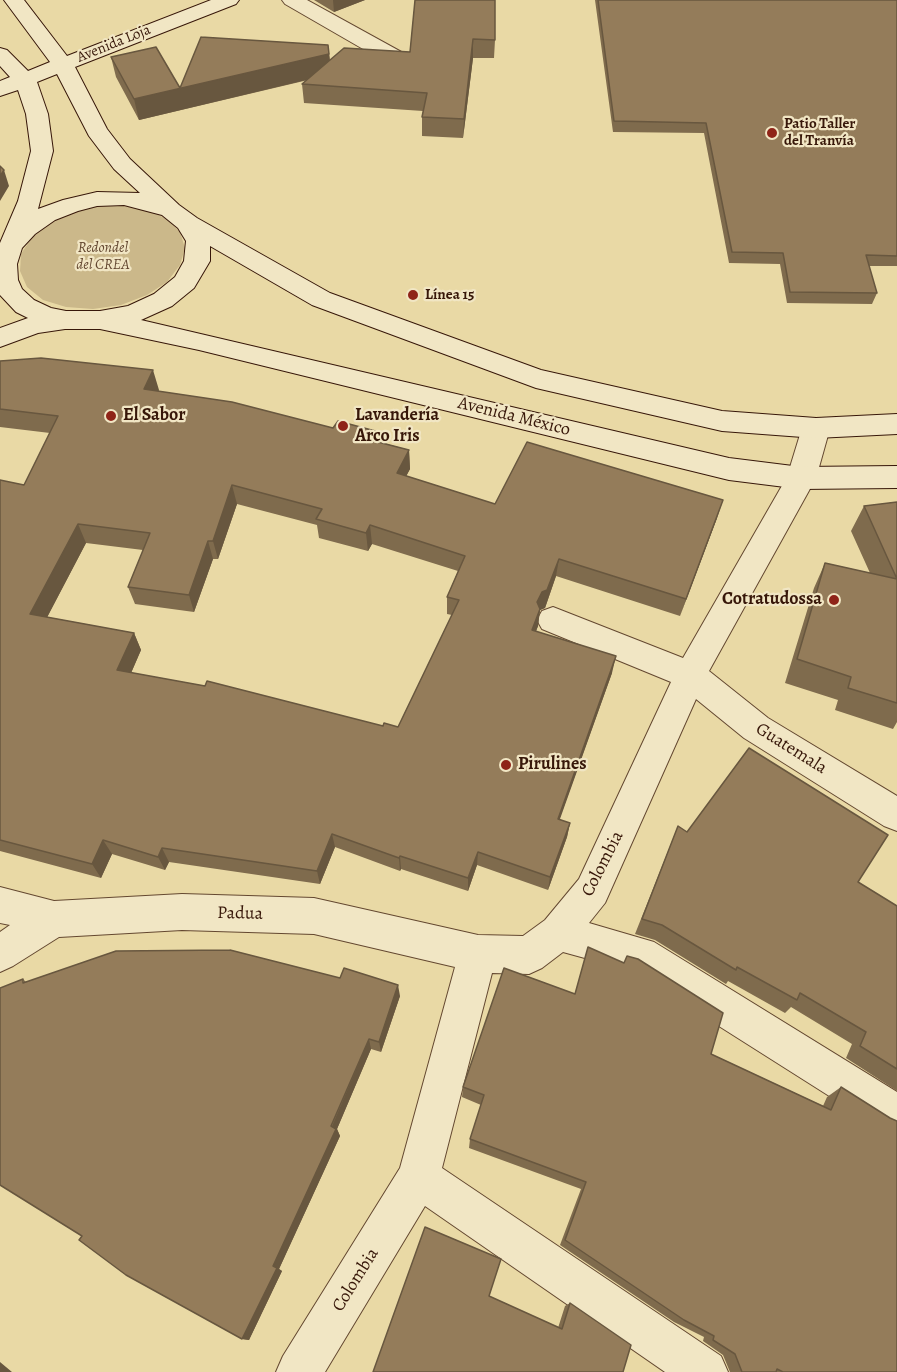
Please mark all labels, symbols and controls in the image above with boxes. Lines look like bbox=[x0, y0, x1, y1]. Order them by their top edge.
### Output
street label: Avenida Loja bbox=[75, 21, 153, 67]
place label: Patio Taller del Tranvía bbox=[784, 115, 855, 150]
marker: Patio Taller del Tranvía bbox=[765, 126, 779, 140]
park label: Redondel del CREA bbox=[76, 239, 130, 274]
place label: Línea 15 bbox=[425, 286, 474, 304]
marker: Línea 15 bbox=[406, 288, 420, 302]
street label: Avenida México bbox=[456, 393, 572, 441]
place label: El Sabor bbox=[123, 405, 186, 427]
place label: Lavandería Arco Iris bbox=[355, 405, 439, 448]
marker: El Sabor bbox=[104, 409, 118, 423]
marker: Lavandería Arco Iris bbox=[336, 419, 350, 433]
place label: Cotratudossa bbox=[722, 589, 822, 611]
marker: Cotratudossa bbox=[827, 593, 841, 607]
street label: Guatemala bbox=[751, 719, 831, 779]
place label: Pirulines bbox=[518, 754, 587, 776]
marker: Pirulines bbox=[499, 758, 513, 772]
street label: Colombia bbox=[577, 828, 629, 900]
street label: Padua bbox=[217, 903, 263, 925]
street label: Colombia bbox=[328, 1244, 384, 1316]

